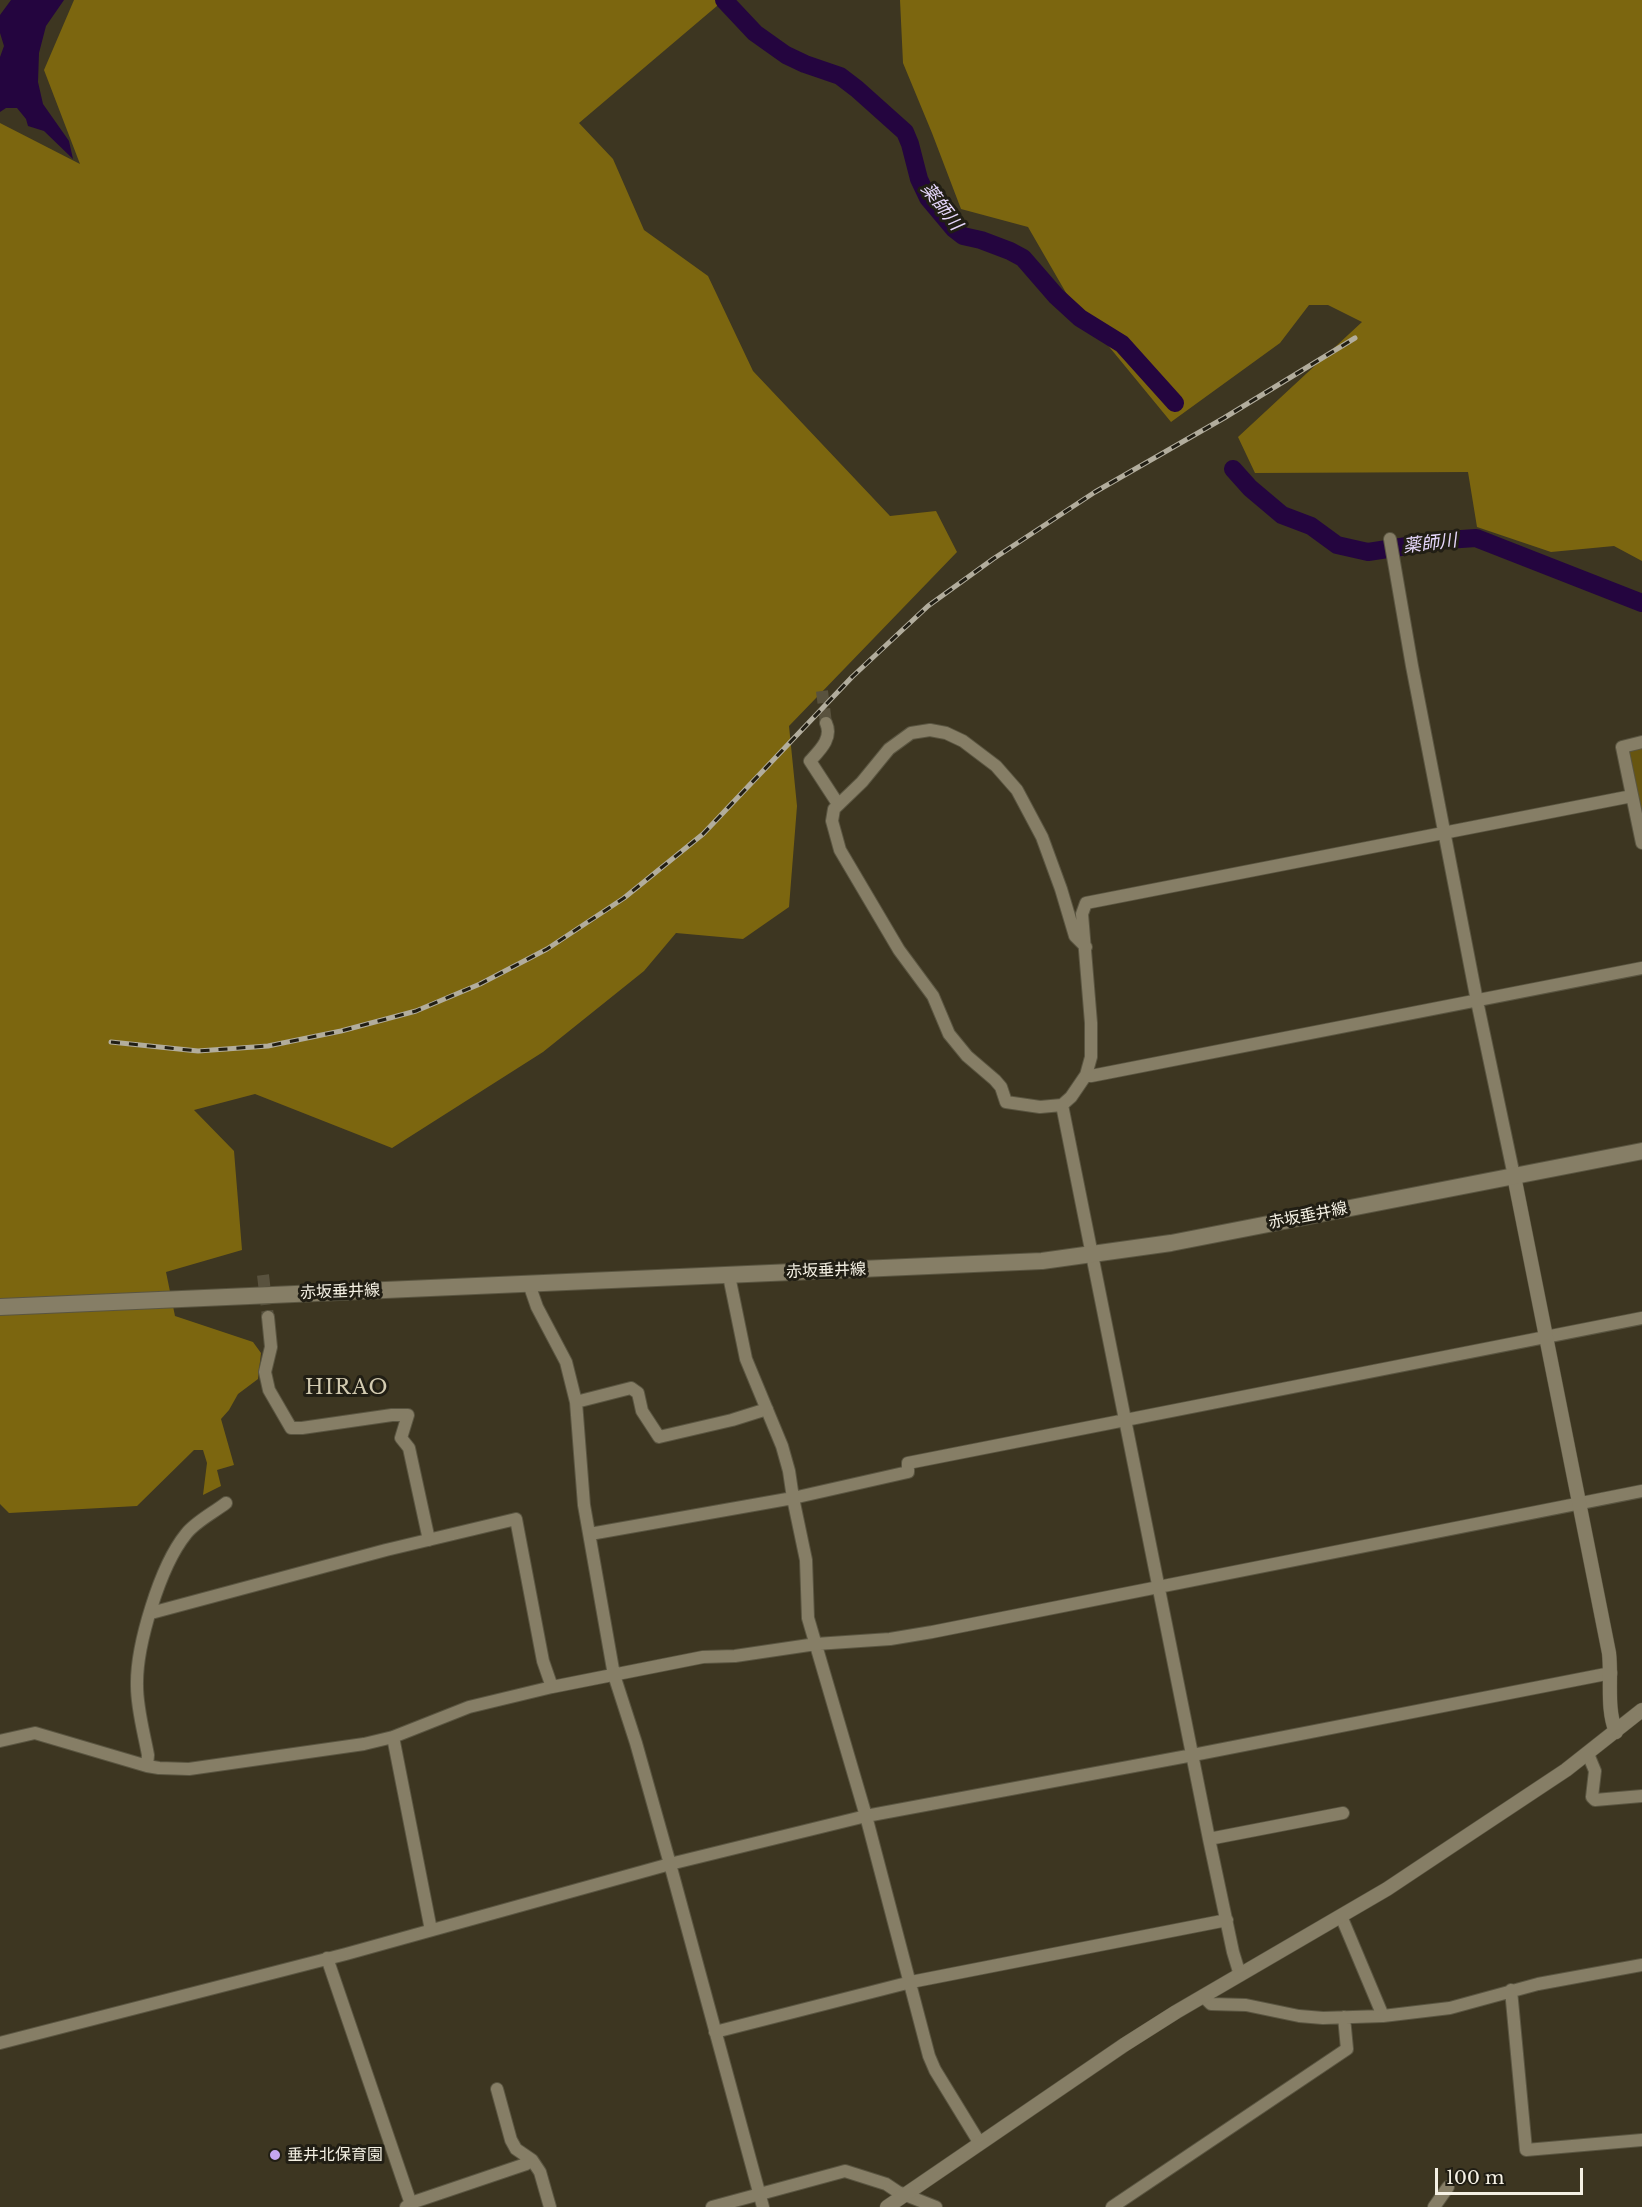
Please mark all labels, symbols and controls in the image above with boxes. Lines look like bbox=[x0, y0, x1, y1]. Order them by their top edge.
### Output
water label: 薬師川 bbox=[916, 179, 966, 235]
water label: 薬師川 bbox=[1402, 530, 1458, 558]
street label: 赤坂垂井線 bbox=[1267, 1199, 1349, 1233]
street label: 赤坂垂井線 bbox=[786, 1260, 866, 1282]
street label: 赤坂垂井線 bbox=[300, 1281, 380, 1303]
district label: HIRAO bbox=[305, 1376, 389, 1400]
place label: 垂井北保育園 bbox=[287, 2145, 383, 2165]
marker: 垂井北保育園 bbox=[268, 2148, 282, 2162]
scale bar bbox=[1438, 2156, 1586, 2194]
text: 100 m bbox=[1446, 2167, 1504, 2189]

